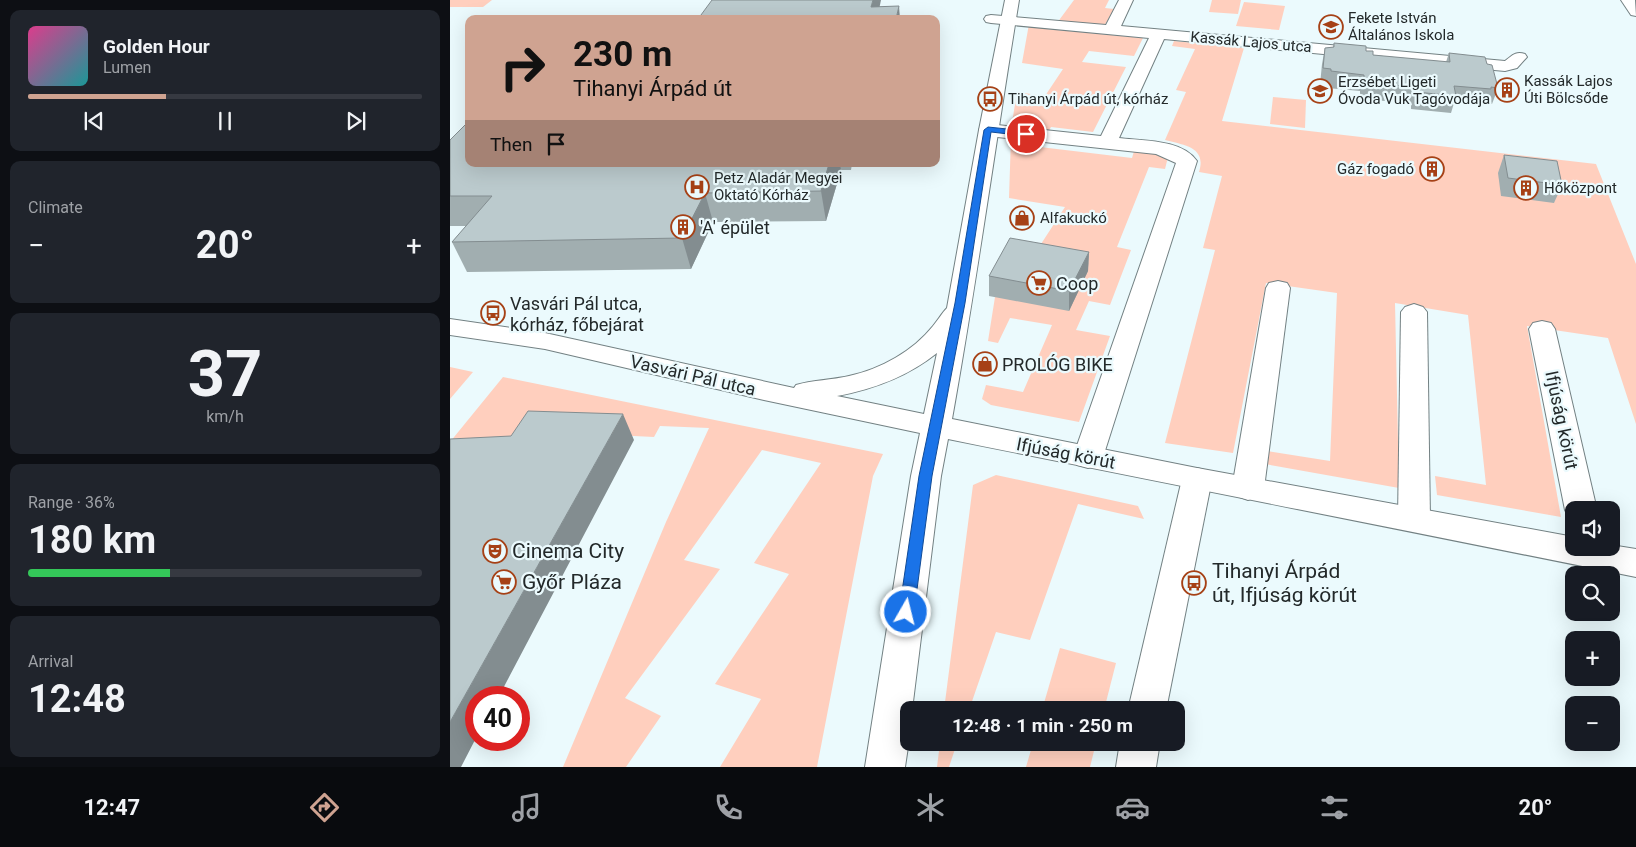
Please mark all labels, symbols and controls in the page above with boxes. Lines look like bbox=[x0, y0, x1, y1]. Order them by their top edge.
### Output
place label: Fekete István Általános Iskola bbox=[1348, 9, 1454, 44]
school or university icon: Fekete István Általános Iskola bbox=[1318, 14, 1344, 40]
street label: Kassák Lajos utca bbox=[1190, 28, 1312, 56]
text: 230 m bbox=[573, 34, 672, 75]
text: Golden Hour bbox=[103, 35, 210, 58]
icon: right bbox=[490, 35, 555, 100]
text: Lumen bbox=[103, 58, 151, 77]
place label: Kassák Lajos Úti Bölcsőde bbox=[1524, 72, 1613, 107]
place label: Erzsébet Ligeti Óvoda Vuk Tagóvodája bbox=[1338, 73, 1490, 108]
text: Tihanyi Árpád út bbox=[573, 76, 732, 101]
building icon: Kassák Lajos Úti Bölcsőde bbox=[1494, 77, 1520, 103]
school or university icon: Erzsébet Ligeti Óvoda Vuk Tagóvodája bbox=[1307, 78, 1333, 104]
bus stop icon: Tihanyi Árpád út, kórház bbox=[977, 86, 1003, 112]
place label: Tihanyi Árpád út, kórház bbox=[1008, 90, 1168, 108]
icon: previous bbox=[80, 107, 108, 135]
icon: pause bbox=[211, 107, 239, 135]
icon: next bbox=[342, 107, 370, 135]
pin bbox=[1005, 113, 1047, 155]
icon: arrive bbox=[1012, 120, 1040, 148]
icon: arrive bbox=[542, 130, 570, 158]
text: Then bbox=[490, 133, 532, 156]
building icon: Gáz fogadó bbox=[1419, 156, 1445, 182]
place label: Gáz fogadó bbox=[1337, 160, 1414, 178]
place label: Petz Aladár Megyei Oktató Kórház bbox=[714, 169, 842, 204]
hospital icon: Petz Aladár Megyei Oktató Kórház bbox=[684, 174, 710, 200]
building icon: Hőközpont bbox=[1513, 175, 1539, 201]
place label: Hőközpont bbox=[1544, 179, 1617, 197]
text: Climate bbox=[28, 198, 83, 217]
shop icon: Alfakuckó bbox=[1009, 205, 1035, 231]
place label: Alfakuckó bbox=[1040, 209, 1107, 227]
building icon: 'A' épület bbox=[670, 214, 696, 240]
place label: 'A' épület bbox=[700, 217, 770, 238]
text: 20° bbox=[196, 223, 254, 267]
text: − bbox=[28, 229, 44, 262]
text: + bbox=[406, 229, 422, 262]
supermarket icon: Coop bbox=[1026, 270, 1052, 296]
place label: Coop bbox=[1056, 273, 1098, 294]
place label: Vasvári Pál utca, kórház, főbejárat bbox=[510, 293, 644, 335]
bus stop icon: Vasvári Pál utca, kórház, főbejárat bbox=[480, 300, 506, 326]
text: 37 bbox=[188, 336, 262, 412]
street label: Vasvári Pál utca bbox=[628, 350, 758, 400]
shop icon: PROLÓG BIKE bbox=[972, 351, 998, 377]
place label: PROLÓG BIKE bbox=[1002, 354, 1113, 375]
street label: Ifjúság körút bbox=[1541, 369, 1583, 471]
text: km/h bbox=[206, 407, 244, 426]
street label: Ifjúság körút bbox=[1015, 433, 1117, 473]
text: Range · 36% bbox=[28, 493, 115, 512]
map controls bbox=[1565, 501, 1620, 751]
button: sound bbox=[1565, 501, 1620, 556]
text: 180 km bbox=[28, 518, 156, 562]
theatre icon: Cinema City bbox=[482, 538, 508, 564]
place label: Cinema City bbox=[512, 539, 624, 563]
place label: Tihanyi Árpád út, Ifjúság körút bbox=[1212, 559, 1357, 607]
button: search bbox=[1565, 566, 1620, 621]
supermarket icon: Győr Pláza bbox=[491, 569, 517, 595]
place label: Győr Pláza bbox=[522, 570, 622, 594]
bus stop icon: Tihanyi Árpád út, Ifjúság körút bbox=[1181, 570, 1207, 596]
position arrow bbox=[879, 585, 931, 637]
button: + bbox=[1565, 631, 1620, 686]
text: Arrival bbox=[28, 652, 73, 671]
text: 12:48 bbox=[28, 677, 126, 721]
speed limit sign: 40 bbox=[465, 686, 530, 751]
button: − bbox=[1565, 696, 1620, 751]
text: 12:48 · 1 min · 250 m bbox=[952, 714, 1133, 737]
icon: directions bbox=[307, 790, 342, 825]
icon: music bbox=[509, 790, 544, 825]
icon: phone bbox=[711, 790, 746, 825]
icon: climate bbox=[913, 790, 948, 825]
icon: car bbox=[1115, 790, 1150, 825]
icon: filters bbox=[1317, 790, 1352, 825]
text: 12:47 bbox=[83, 795, 140, 820]
text: 20° bbox=[1519, 795, 1552, 820]

